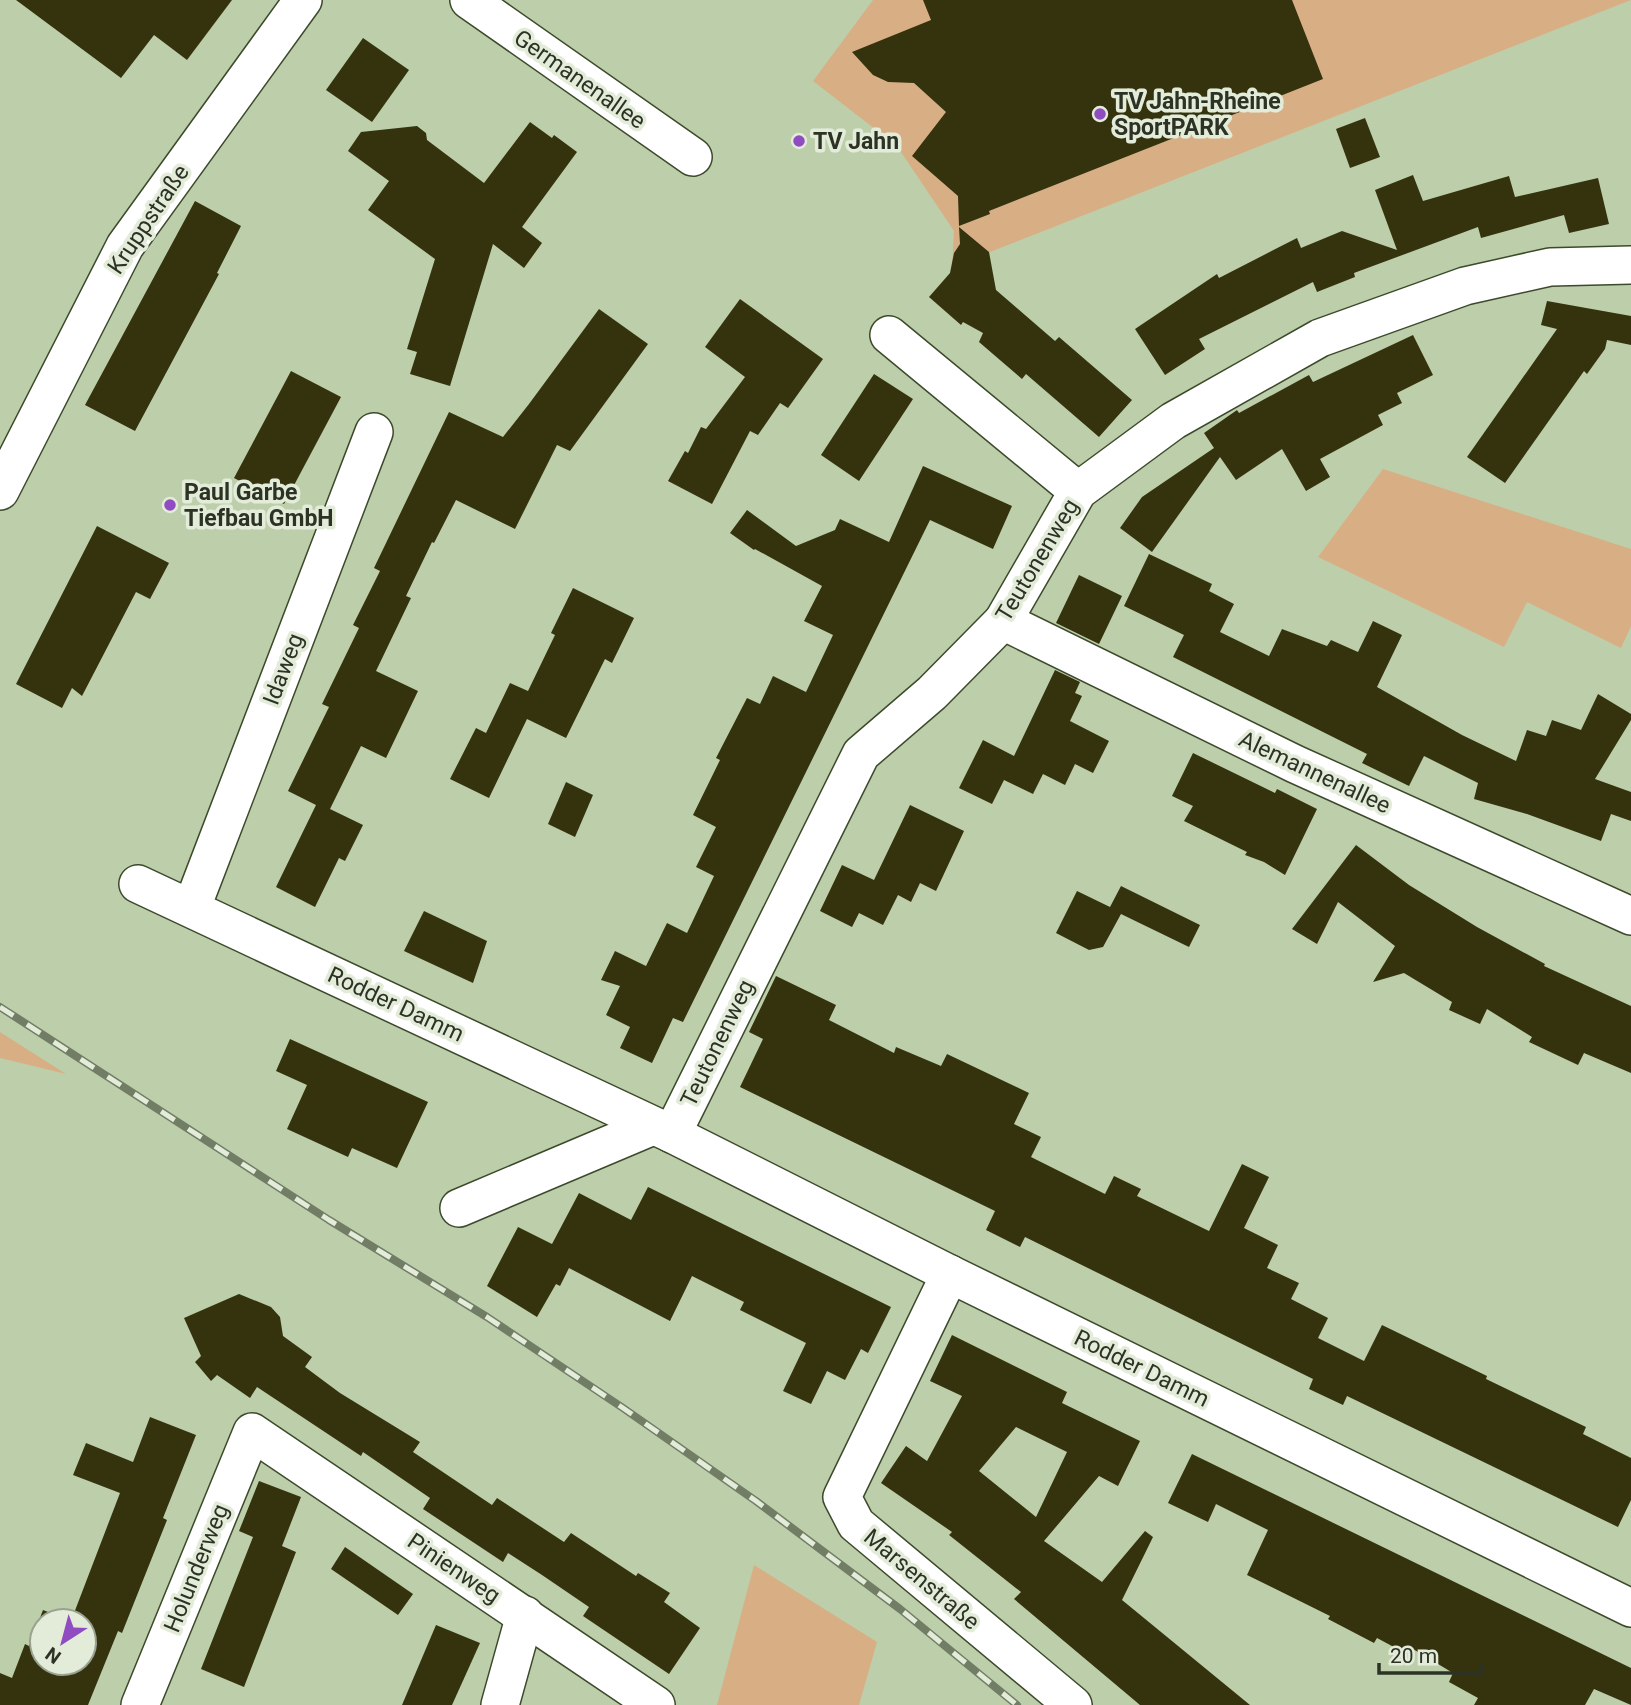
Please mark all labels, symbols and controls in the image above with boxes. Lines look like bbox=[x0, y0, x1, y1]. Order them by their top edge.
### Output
street label: Germanenallee bbox=[509, 24, 651, 135]
place label: TV Jahn-Rheine SportPARK bbox=[1114, 88, 1281, 141]
marker: TV Jahn-Rheine SportPARK bbox=[1092, 106, 1108, 122]
place label: TV Jahn bbox=[813, 128, 899, 155]
marker: TV Jahn bbox=[791, 133, 807, 149]
street label: Kruppstraße bbox=[102, 160, 195, 279]
place label: Paul Garbe Tiefbau GmbH bbox=[184, 479, 334, 532]
street label: Teutonenweg bbox=[990, 494, 1085, 626]
marker: Paul Garbe Tiefbau GmbH bbox=[162, 497, 178, 513]
street label: Idaweg bbox=[258, 630, 309, 709]
street label: Alemannenallee bbox=[1235, 726, 1395, 819]
street label: Rodder Damm bbox=[324, 961, 468, 1048]
street label: Teutonenweg bbox=[675, 975, 760, 1111]
street label: Rodder Damm bbox=[1070, 1324, 1214, 1413]
street label: Holunderweg bbox=[158, 1500, 234, 1636]
street label: Marsenstraße bbox=[859, 1523, 985, 1635]
street label: Pinienweg bbox=[402, 1528, 505, 1609]
north arrow bbox=[28, 1607, 98, 1677]
scale bar bbox=[1379, 1632, 1480, 1676]
text: N bbox=[41, 1642, 65, 1669]
text: 20 m bbox=[1390, 1644, 1437, 1668]

